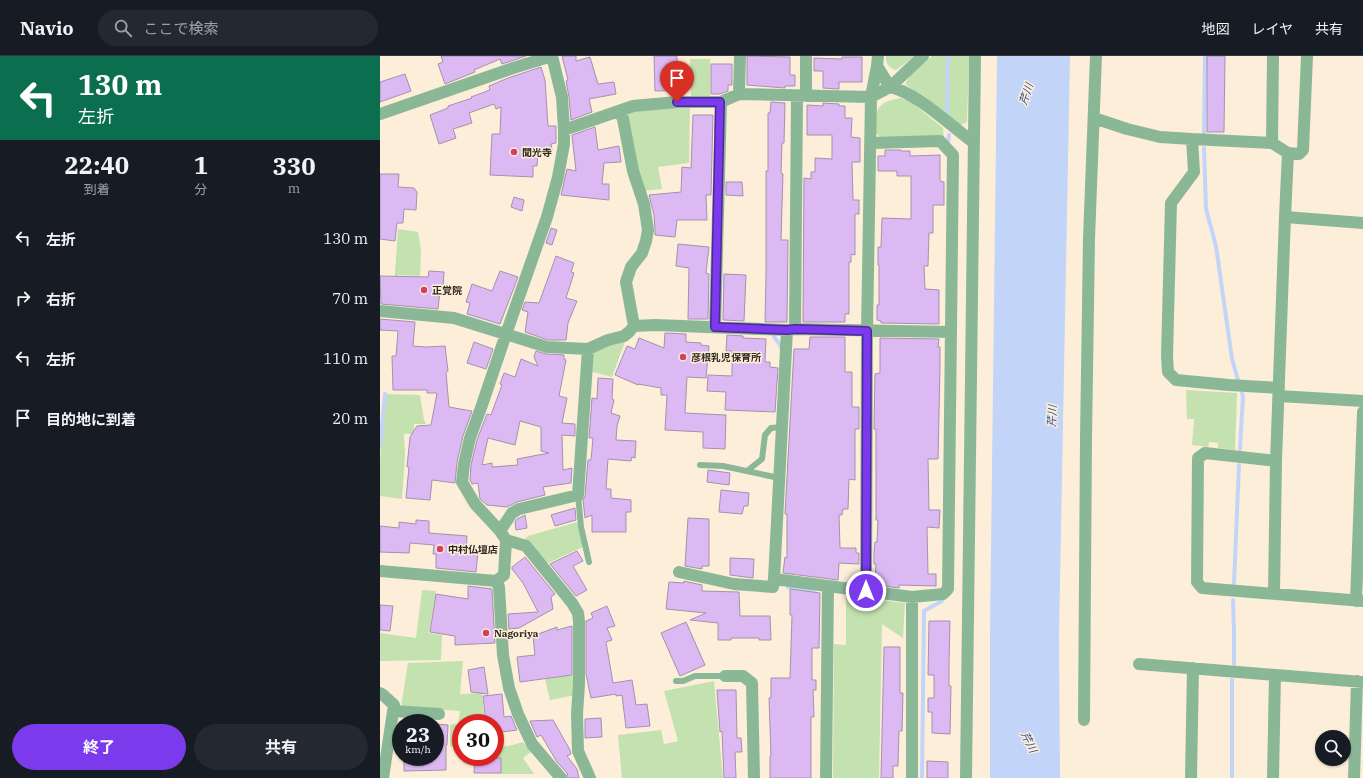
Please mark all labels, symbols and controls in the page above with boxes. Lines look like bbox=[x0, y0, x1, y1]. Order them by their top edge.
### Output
search box bbox=[98, 10, 378, 46]
text: Navio bbox=[20, 16, 74, 40]
icon: search bbox=[112, 17, 134, 39]
text: ここで検索 bbox=[144, 19, 219, 38]
text: 地図 bbox=[1201, 20, 1229, 38]
text: レイヤ bbox=[1251, 20, 1293, 38]
text: 共有 bbox=[1315, 20, 1343, 38]
pin bbox=[660, 61, 694, 102]
text: 130 m bbox=[78, 66, 162, 103]
icon: arrive bbox=[666, 67, 688, 89]
icon: left bbox=[12, 72, 64, 124]
water label: 芹川 bbox=[1016, 80, 1037, 107]
text: 左折 bbox=[78, 105, 114, 128]
place label: 聞光寺 bbox=[522, 146, 552, 159]
marker: 聞光寺 bbox=[509, 147, 519, 157]
text: 22:40 bbox=[64, 149, 129, 181]
text: 1 bbox=[194, 149, 208, 181]
text: 330 bbox=[272, 150, 316, 182]
text: m bbox=[288, 180, 300, 197]
text: 到着 bbox=[84, 181, 110, 198]
text: 分 bbox=[194, 181, 207, 198]
icon: left bbox=[12, 227, 34, 249]
text: 130 m bbox=[323, 229, 368, 248]
text: 左折 bbox=[46, 230, 76, 249]
place label: 正覚院 bbox=[432, 284, 462, 297]
marker: 正覚院 bbox=[419, 285, 429, 295]
icon: right bbox=[12, 287, 34, 309]
text: 70 m bbox=[332, 289, 368, 308]
text: 右折 bbox=[46, 290, 76, 309]
icon: left bbox=[12, 347, 34, 369]
text: 110 m bbox=[323, 349, 368, 368]
text: 左折 bbox=[46, 350, 76, 369]
place label: 彦根乳児保育所 bbox=[691, 351, 761, 364]
marker: 彦根乳児保育所 bbox=[678, 352, 688, 362]
water label: 芹川 bbox=[1045, 404, 1059, 427]
icon: arrive bbox=[12, 407, 34, 429]
text: 20 m bbox=[332, 409, 368, 428]
text: 目的地に到着 bbox=[46, 410, 136, 429]
place label: 中村仏壇店 bbox=[448, 543, 498, 556]
marker: 中村仏壇店 bbox=[435, 544, 445, 554]
position arrow bbox=[845, 570, 887, 612]
place label: Nagoriya bbox=[494, 627, 539, 640]
marker: Nagoriya bbox=[481, 628, 491, 638]
speed limit sign: 30 bbox=[452, 714, 504, 766]
text: 23 bbox=[406, 721, 430, 748]
button: 終了 bbox=[12, 724, 186, 770]
button: 共有 bbox=[194, 724, 368, 770]
water label: 芹川 bbox=[1018, 729, 1041, 756]
map controls bbox=[1315, 730, 1351, 766]
button: search bbox=[1315, 730, 1351, 766]
text: km/h bbox=[405, 743, 431, 756]

